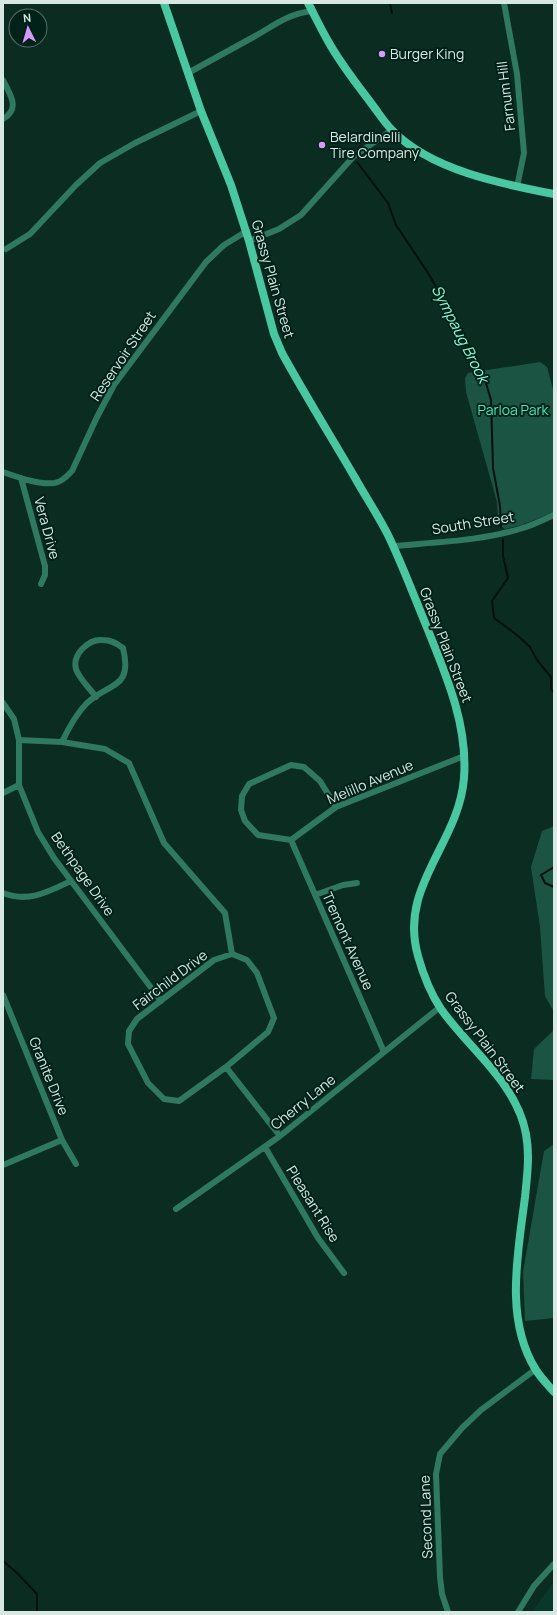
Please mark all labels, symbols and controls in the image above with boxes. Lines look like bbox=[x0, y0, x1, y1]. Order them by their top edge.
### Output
north arrow bbox=[8, 8, 48, 48]
text: N bbox=[22, 10, 32, 25]
place label: Burger King bbox=[390, 44, 464, 63]
marker: Burger King bbox=[377, 49, 387, 59]
street label: Farnum Hill bbox=[492, 60, 519, 132]
place label: Belardinelli Tire Company bbox=[330, 127, 420, 162]
marker: Belardinelli Tire Company bbox=[317, 140, 327, 150]
street label: Grassy Plain Street bbox=[248, 218, 300, 341]
water label: Sympaug Brook bbox=[427, 281, 495, 389]
street label: Reservoir Street bbox=[85, 307, 160, 405]
park label: Parloa Park bbox=[478, 400, 550, 419]
street label: Vera Drive bbox=[30, 495, 65, 561]
street label: South Street bbox=[430, 507, 516, 538]
street label: Grassy Plain Street bbox=[416, 584, 477, 706]
street label: Melillo Avenue bbox=[324, 755, 416, 808]
street label: Bethpage Drive bbox=[47, 828, 120, 920]
street label: Tremont Avenue bbox=[318, 889, 379, 993]
street label: Fairchild Drive bbox=[128, 945, 211, 1014]
street label: Grassy Plain Street bbox=[441, 987, 530, 1096]
street label: Granite Drive bbox=[25, 1034, 74, 1118]
street label: Cherry Lane bbox=[266, 1070, 339, 1134]
street label: Pleasant Rise bbox=[282, 1162, 345, 1246]
street label: Second Lane bbox=[415, 1475, 436, 1559]

